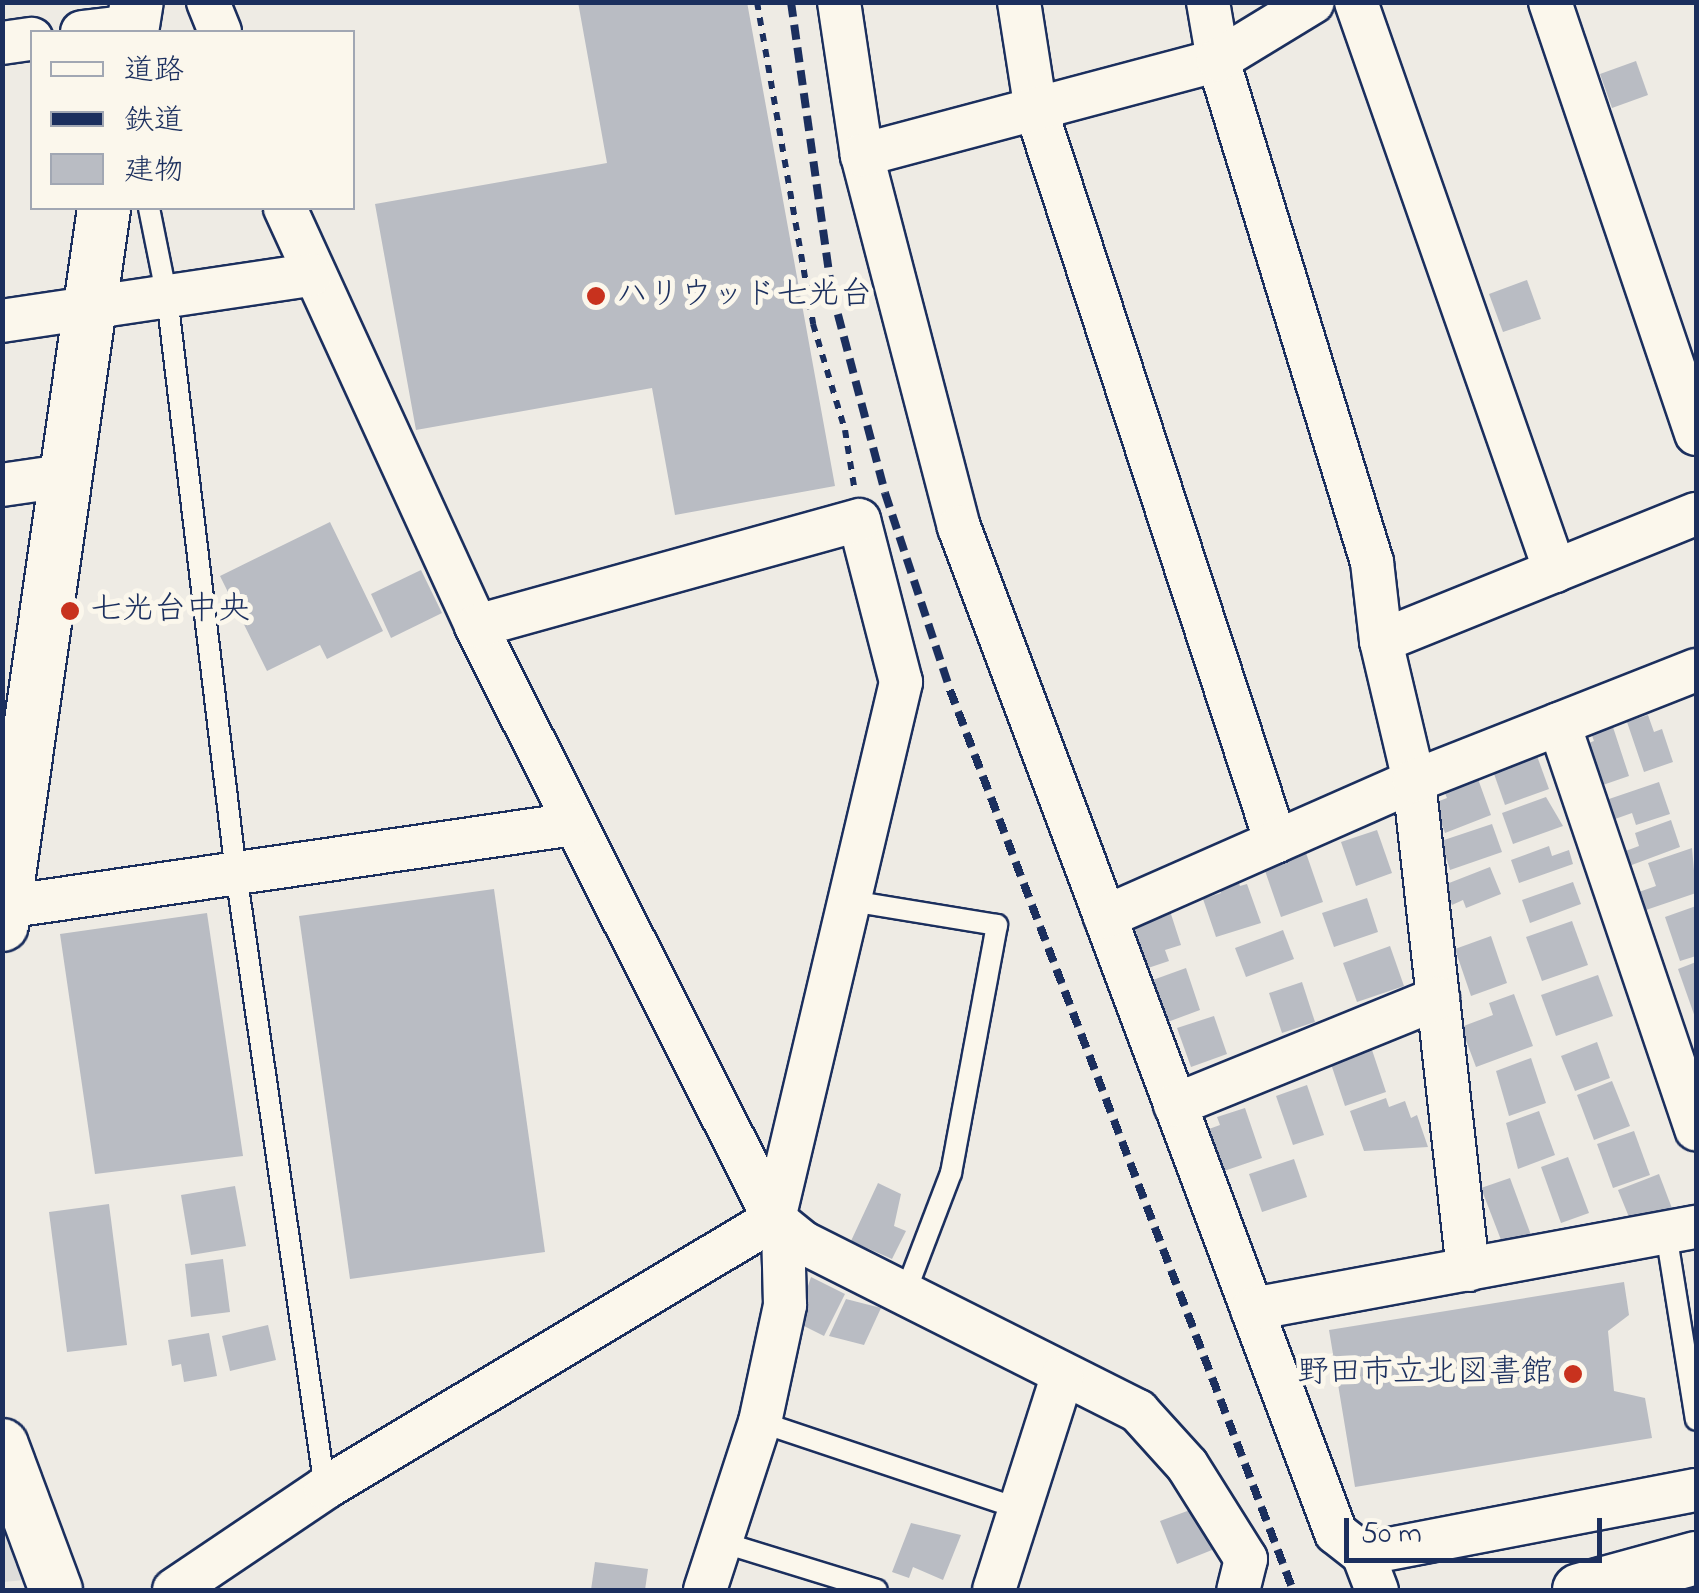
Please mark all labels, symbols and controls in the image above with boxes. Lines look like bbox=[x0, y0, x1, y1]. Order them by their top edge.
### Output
legend bbox=[30, 30, 355, 210]
text: 道路 bbox=[124, 50, 184, 94]
text: 鉄道 bbox=[124, 100, 184, 144]
text: 建物 bbox=[124, 150, 184, 194]
place label: ハリウッド七光台 bbox=[616, 277, 872, 315]
marker: ハリウッド七光台 bbox=[585, 285, 607, 307]
place label: 七光台中央 bbox=[90, 592, 250, 630]
marker: 七光台中央 bbox=[59, 600, 81, 622]
place label: 野田市立北図書館 bbox=[1297, 1355, 1553, 1393]
marker: 野田市立北図書館 bbox=[1562, 1363, 1584, 1385]
scale bar bbox=[1349, 1498, 1606, 1560]
text: 50 m bbox=[1361, 1513, 1422, 1557]

